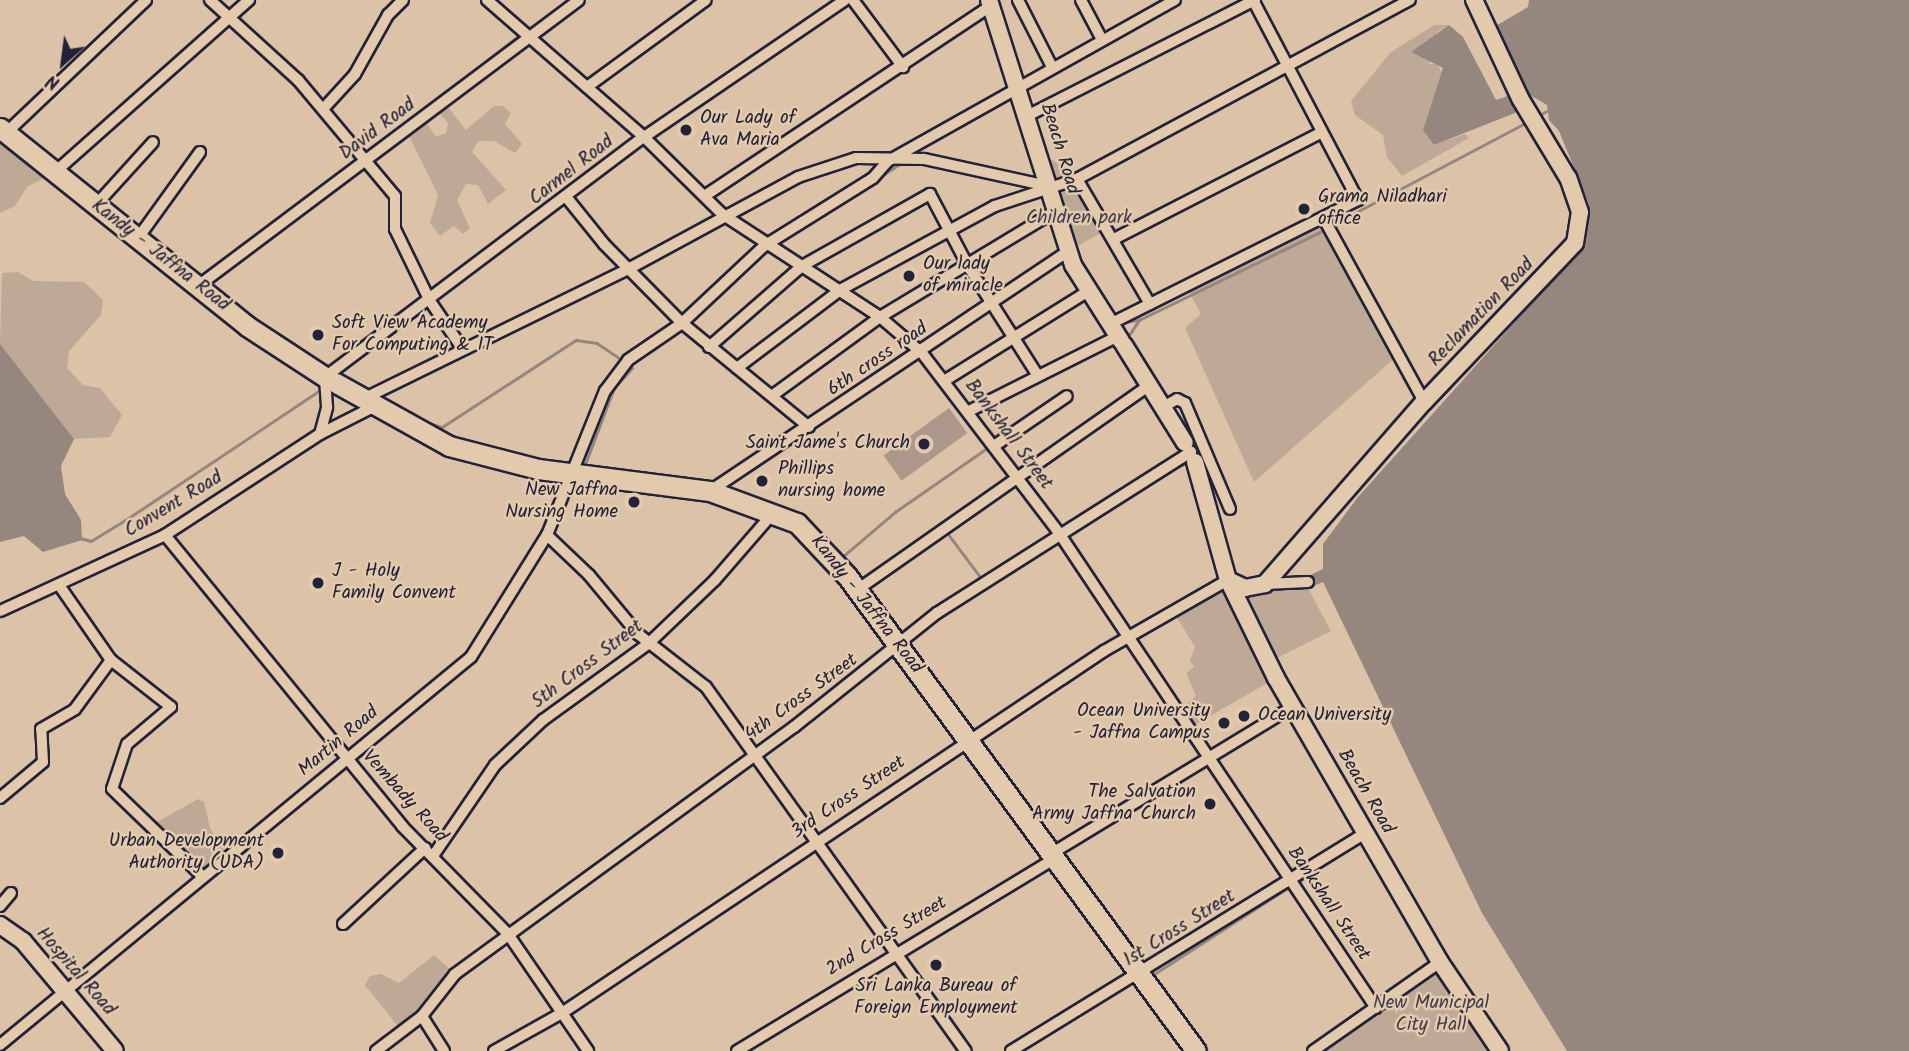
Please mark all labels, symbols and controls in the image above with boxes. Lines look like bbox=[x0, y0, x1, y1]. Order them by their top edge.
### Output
north arrow bbox=[28, 28, 98, 98]
text: N bbox=[41, 65, 65, 98]
street label: David Road bbox=[336, 94, 420, 166]
street label: Beach Road bbox=[1034, 101, 1084, 197]
place label: Our Lady of Ava Maria bbox=[700, 108, 796, 152]
marker: Our Lady of Ava Maria bbox=[678, 122, 694, 138]
street label: Carmel Road bbox=[525, 131, 619, 211]
place label: Grama Niladhari office bbox=[1318, 187, 1447, 231]
street label: Kandy - Jaffna Road bbox=[86, 195, 234, 317]
marker: Grama Niladhari office bbox=[1296, 201, 1312, 217]
park label: Children park bbox=[1026, 208, 1132, 230]
place label: Our lady of miracle bbox=[923, 254, 1003, 298]
street label: Reclamation Road bbox=[1424, 254, 1540, 372]
marker: Our lady of miracle bbox=[901, 268, 917, 284]
place label: Soft View Academy For Computing & IT bbox=[332, 313, 493, 357]
street label: 6th cross road bbox=[823, 318, 933, 402]
marker: Soft View Academy For Computing & IT bbox=[310, 327, 326, 343]
street label: Bankshall Street bbox=[959, 375, 1057, 495]
place label: Saint Jame's Church bbox=[746, 433, 910, 455]
marker: Saint Jame's Church bbox=[916, 436, 932, 452]
place label: Phillips nursing home bbox=[778, 459, 885, 503]
street label: Convent Road bbox=[121, 467, 227, 543]
marker: Phillips nursing home bbox=[752, 471, 772, 491]
place label: New Jaffna Nursing Home bbox=[505, 480, 618, 524]
marker: New Jaffna Nursing Home bbox=[624, 492, 644, 512]
street label: Kandy - Jaffna Road bbox=[805, 531, 927, 679]
place label: J - Holy Family Convent bbox=[332, 561, 456, 605]
marker: J - Holy Family Convent bbox=[310, 575, 326, 591]
street label: 5th Cross Street bbox=[528, 616, 648, 714]
street label: 4th Cross Street bbox=[741, 649, 863, 747]
place label: Ocean University - Jaffna Campus bbox=[1073, 701, 1210, 745]
street label: Martin Road bbox=[294, 702, 384, 782]
place label: Ocean University bbox=[1258, 705, 1391, 727]
marker: Ocean University bbox=[1236, 708, 1252, 724]
marker: Ocean University - Jaffna Campus bbox=[1216, 715, 1232, 731]
street label: Vembady Road bbox=[356, 746, 452, 848]
street label: Beach Road bbox=[1332, 746, 1398, 838]
street label: 3rd Cross Street bbox=[788, 752, 910, 844]
place label: The Salvation Army Jaffna Church bbox=[1032, 782, 1196, 826]
marker: The Salvation Army Jaffna Church bbox=[1202, 796, 1218, 812]
place label: Urban Development Authority (UDA) bbox=[109, 831, 264, 875]
street label: Bankshall Street bbox=[1282, 843, 1374, 965]
marker: Urban Development Authority (UDA) bbox=[270, 845, 286, 861]
street label: 1st Cross Street bbox=[1120, 886, 1240, 972]
street label: 2nd Cross Street bbox=[823, 892, 951, 982]
street label: Hospital Road bbox=[30, 923, 120, 1021]
marker: Sri Lanka Bureau of Foreign Employment bbox=[928, 957, 944, 973]
place label: Sri Lanka Bureau of Foreign Employment bbox=[854, 976, 1018, 1020]
park label: New Municipal City Hall bbox=[1373, 993, 1489, 1037]

